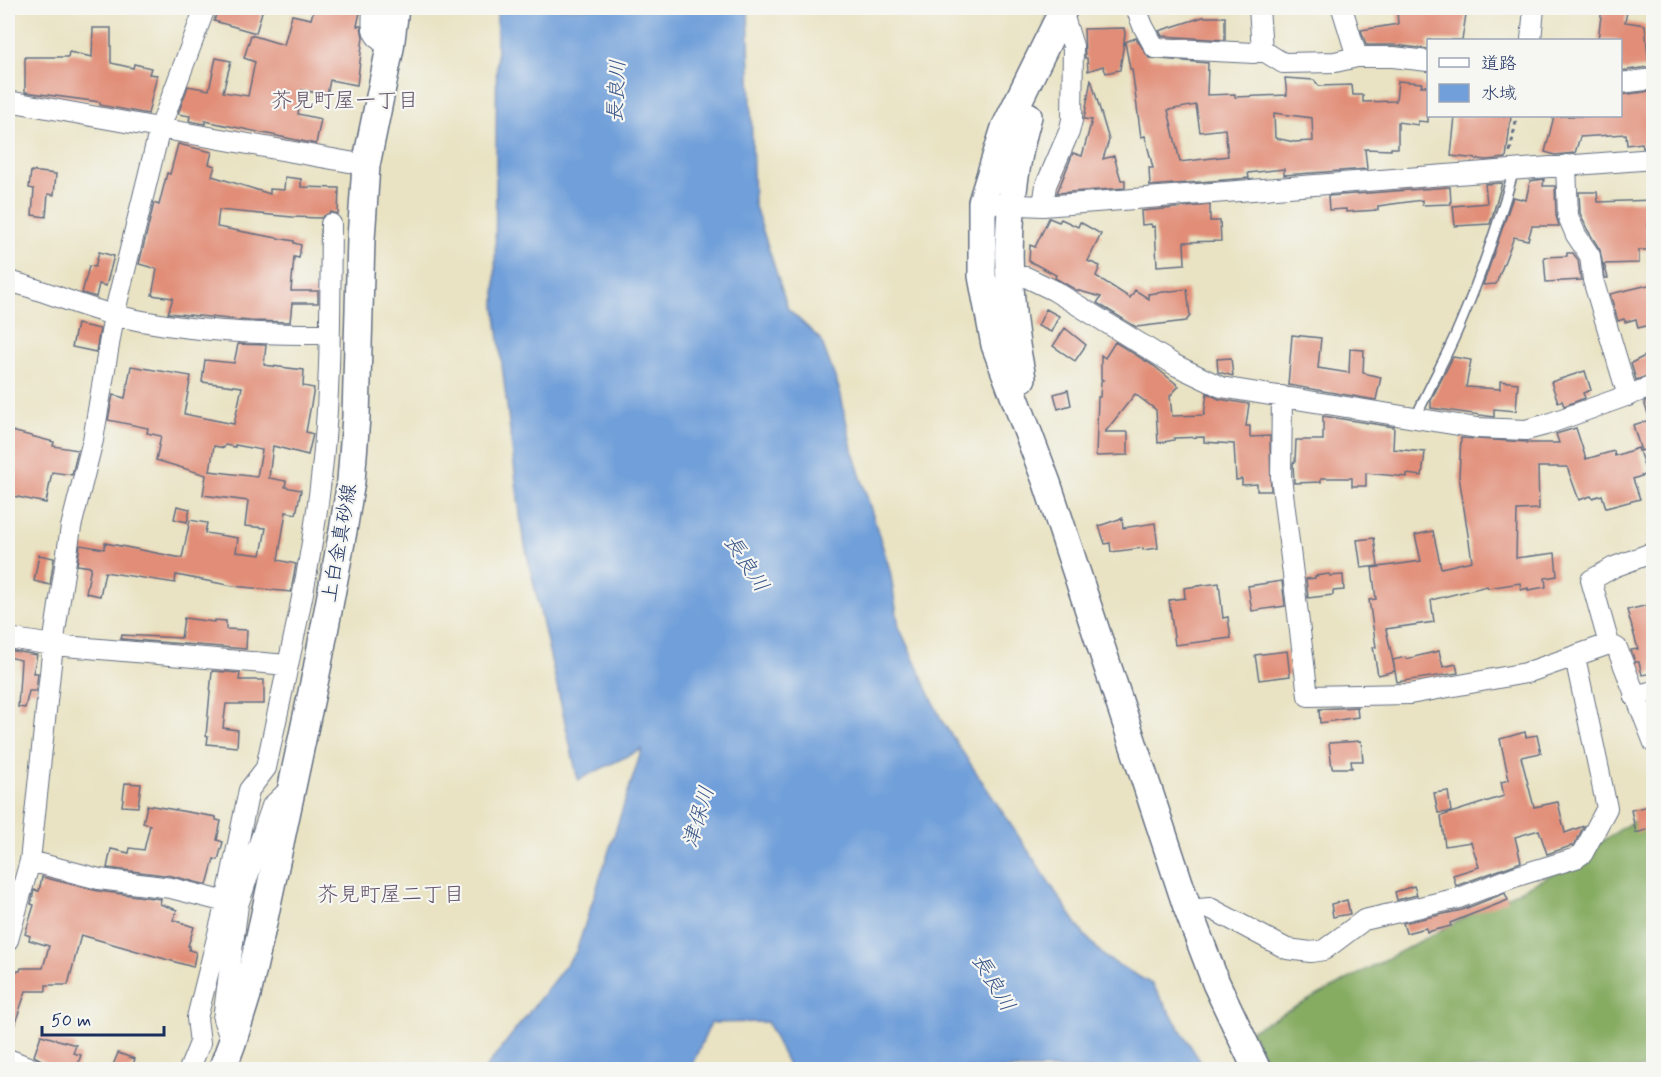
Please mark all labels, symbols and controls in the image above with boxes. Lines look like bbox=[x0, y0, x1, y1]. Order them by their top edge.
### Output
legend bbox=[1427, 39, 1622, 117]
text: 道路 bbox=[1481, 52, 1517, 76]
water label: 長良川 bbox=[601, 59, 633, 123]
text: 水域 bbox=[1481, 82, 1517, 106]
district label: 芥見町屋一丁目 bbox=[272, 87, 419, 115]
street label: 上白金真砂線 bbox=[316, 482, 364, 604]
water label: 長良川 bbox=[717, 530, 775, 598]
water label: 津保川 bbox=[676, 783, 722, 851]
district label: 芥見町屋二丁目 bbox=[318, 881, 465, 909]
water label: 長良川 bbox=[965, 949, 1021, 1017]
scale bar bbox=[42, 999, 164, 1037]
text: 50 m bbox=[51, 1009, 91, 1033]

